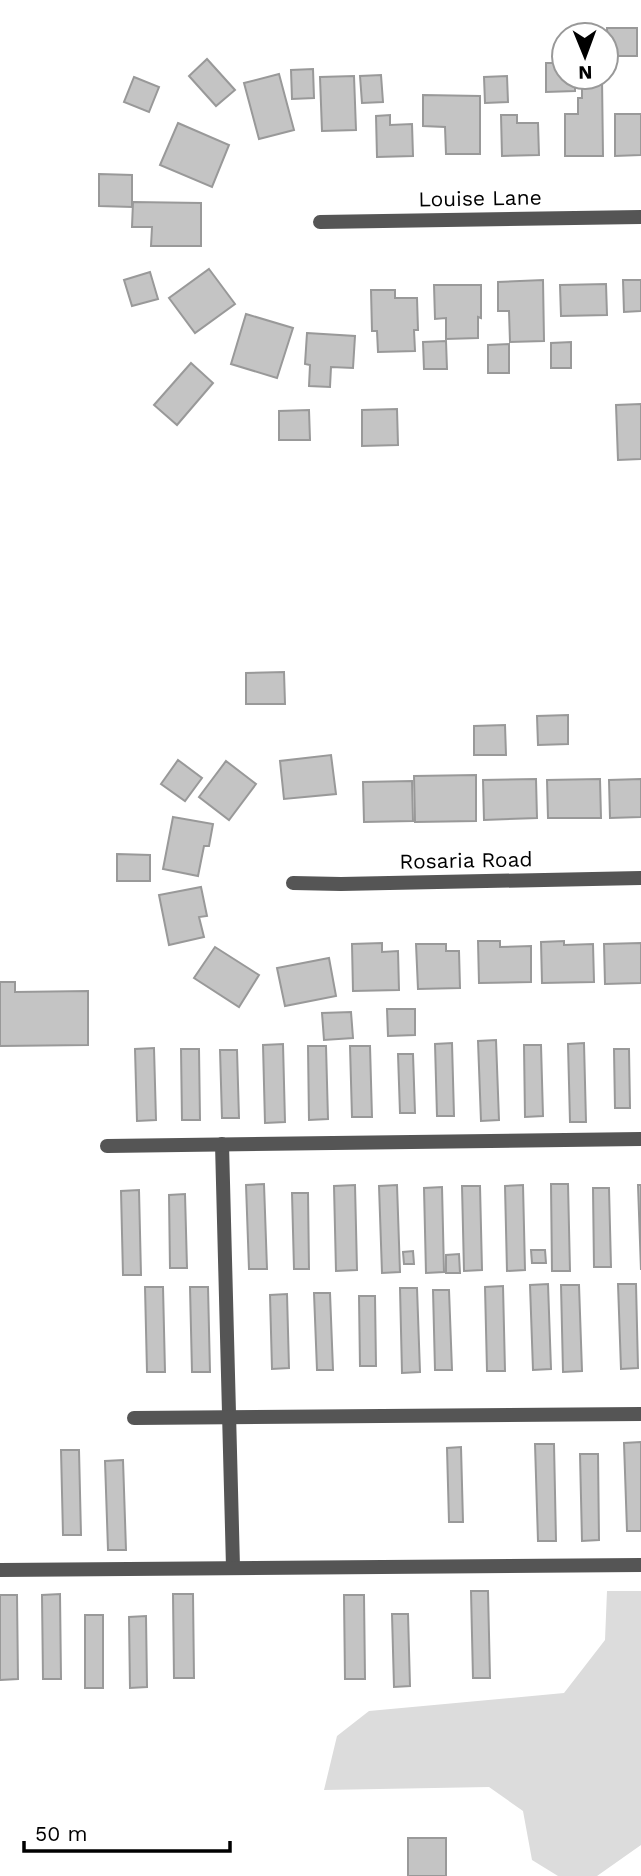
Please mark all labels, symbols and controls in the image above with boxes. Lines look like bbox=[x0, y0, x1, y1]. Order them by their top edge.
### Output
north arrow bbox=[550, 21, 620, 91]
text: N bbox=[578, 61, 593, 84]
street label: Louise Lane bbox=[418, 184, 542, 212]
street label: Rosaria Road bbox=[399, 846, 533, 874]
scale bar bbox=[24, 1810, 231, 1854]
text: 50 m bbox=[35, 1821, 87, 1846]

